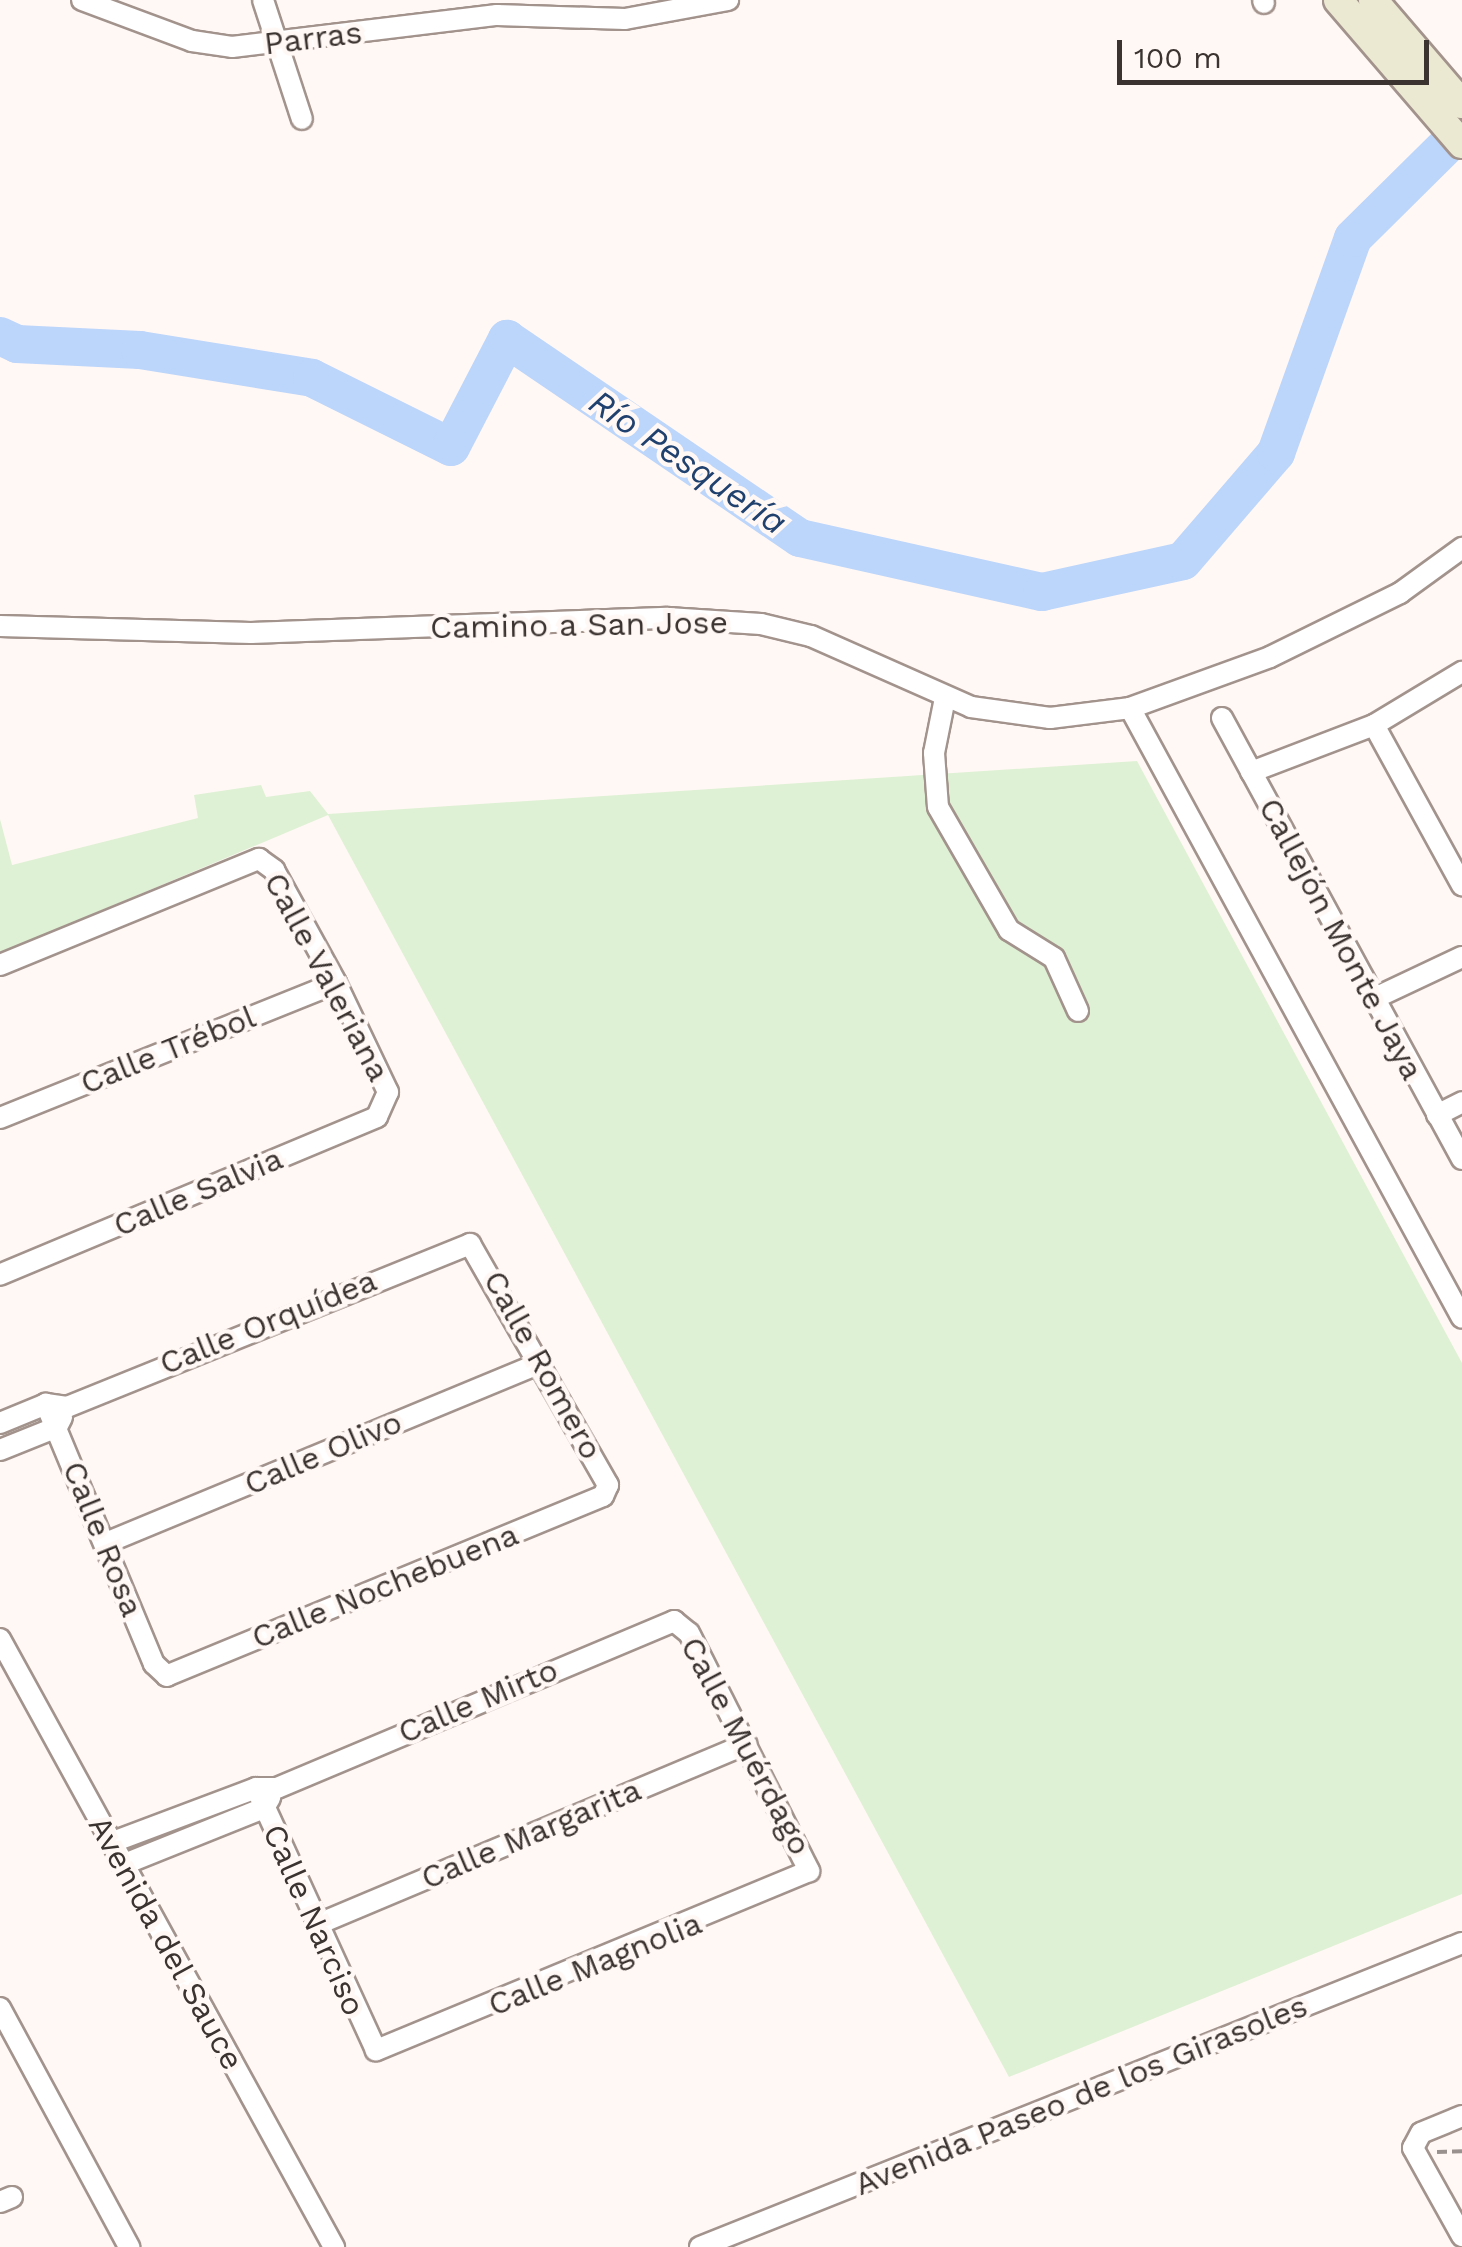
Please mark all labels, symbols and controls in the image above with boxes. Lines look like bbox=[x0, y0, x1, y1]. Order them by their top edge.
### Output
street label: Parras bbox=[262, 13, 364, 63]
scale bar bbox=[1122, 20, 1434, 82]
text: 100 m bbox=[1134, 40, 1222, 75]
water label: Río Pesquería bbox=[581, 381, 795, 543]
street label: Camino a San Jose bbox=[429, 603, 729, 647]
street label: Callejón Monte Jaya bbox=[1250, 791, 1432, 1087]
street label: Calle Valeriana bbox=[256, 866, 398, 1088]
street label: Calle Trébol bbox=[74, 997, 262, 1103]
street label: Calle Salvia bbox=[108, 1139, 288, 1245]
street label: Calle Orquídea bbox=[154, 1261, 382, 1383]
street label: Calle Romero bbox=[475, 1264, 611, 1466]
street label: Calle Olivo bbox=[239, 1403, 407, 1503]
street label: Calle Rosa bbox=[54, 1456, 152, 1622]
street label: Calle Nochebuena bbox=[246, 1515, 524, 1657]
street label: Calle Muérdago bbox=[672, 1630, 820, 1862]
street label: Calle Mirto bbox=[392, 1650, 564, 1752]
street label: Calle Margarita bbox=[415, 1770, 647, 1898]
street label: Avenida del Sauce bbox=[80, 1809, 252, 2077]
street label: Calle Narciso bbox=[255, 1818, 373, 2022]
street label: Calle Magnolia bbox=[483, 1904, 707, 2024]
street label: Avenida Paseo de los Girasoles bbox=[849, 1986, 1313, 2204]

